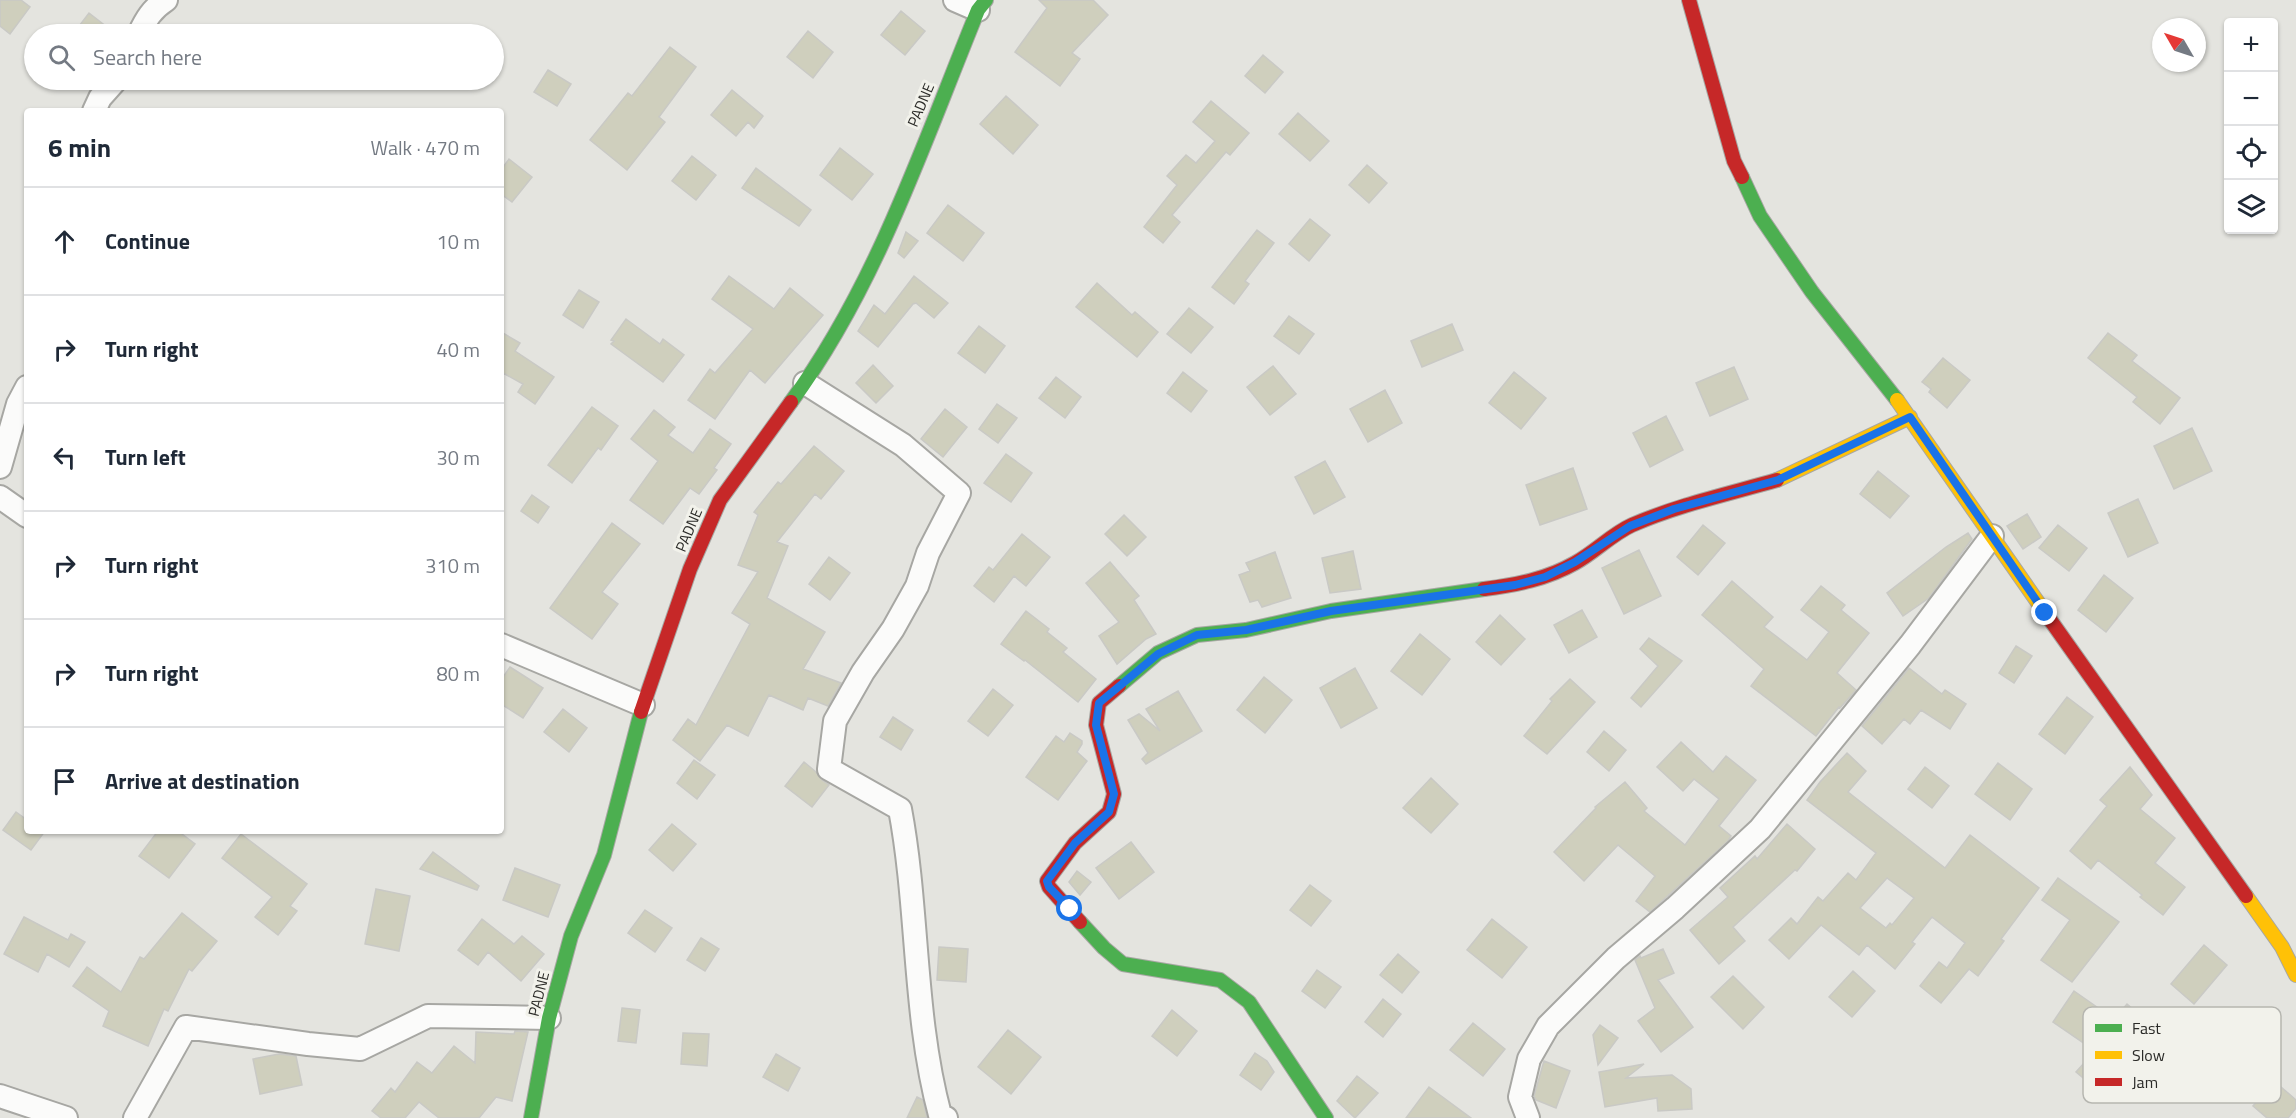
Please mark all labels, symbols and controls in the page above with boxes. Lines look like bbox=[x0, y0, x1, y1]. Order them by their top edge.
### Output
north arrow bbox=[2152, 18, 2206, 72]
map controls bbox=[2224, 18, 2278, 234]
button: + bbox=[2224, 18, 2278, 72]
search box bbox=[24, 24, 504, 90]
text: Search here bbox=[93, 40, 202, 74]
icon: search bbox=[45, 41, 78, 74]
button: − bbox=[2224, 72, 2278, 126]
street label: PADNE bbox=[901, 79, 940, 130]
button: locate bbox=[2224, 126, 2278, 180]
text: 6 min bbox=[48, 128, 111, 167]
text: Walk · 470 m bbox=[371, 132, 480, 163]
button: layers bbox=[2224, 180, 2278, 234]
text: Continue bbox=[105, 224, 190, 258]
icon: ahead bbox=[48, 225, 81, 258]
text: 10 m bbox=[436, 226, 480, 257]
text: Turn right bbox=[105, 332, 199, 366]
icon: right bbox=[48, 333, 81, 366]
text: 40 m bbox=[436, 334, 480, 365]
text: Turn left bbox=[105, 440, 186, 474]
icon: left bbox=[48, 441, 81, 474]
text: 30 m bbox=[436, 442, 480, 473]
street label: PADNE bbox=[669, 504, 708, 555]
text: Turn right bbox=[105, 548, 199, 582]
icon: right bbox=[48, 549, 81, 582]
text: 310 m bbox=[425, 550, 480, 581]
route end bbox=[2031, 599, 2057, 625]
text: Turn right bbox=[105, 656, 199, 690]
icon: right bbox=[48, 657, 81, 690]
text: 80 m bbox=[436, 658, 480, 689]
text: Arrive at destination bbox=[105, 764, 300, 798]
icon: arrive bbox=[48, 765, 81, 798]
route start bbox=[1056, 895, 1082, 921]
street label: PADNE bbox=[522, 969, 555, 1019]
legend bbox=[2083, 1007, 2281, 1103]
text: Fast bbox=[2132, 1016, 2161, 1040]
text: Slow bbox=[2132, 1043, 2165, 1067]
text: Jam bbox=[2132, 1070, 2158, 1094]

